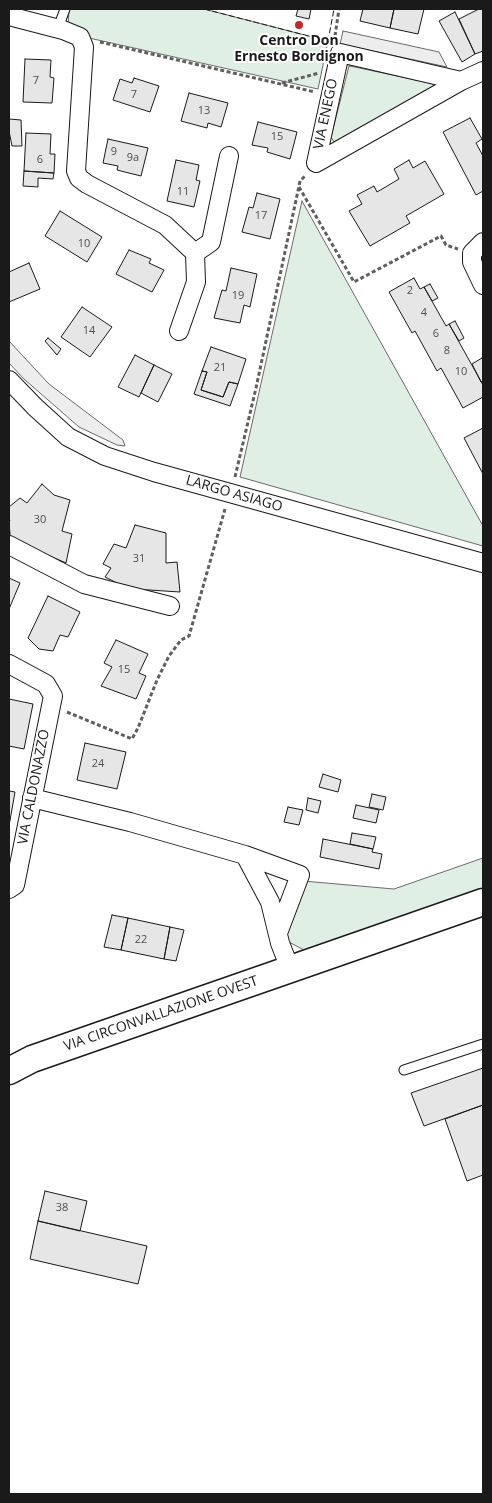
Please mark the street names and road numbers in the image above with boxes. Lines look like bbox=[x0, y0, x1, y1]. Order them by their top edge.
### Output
street label: VIA ENEGO bbox=[310, 77, 342, 151]
street label: LARGO ASIAGO bbox=[184, 472, 284, 516]
street label: VIA CALDONAZZO bbox=[15, 728, 53, 846]
street label: VIA CIRCONVALLAZIONE OVEST bbox=[62, 973, 260, 1055]

